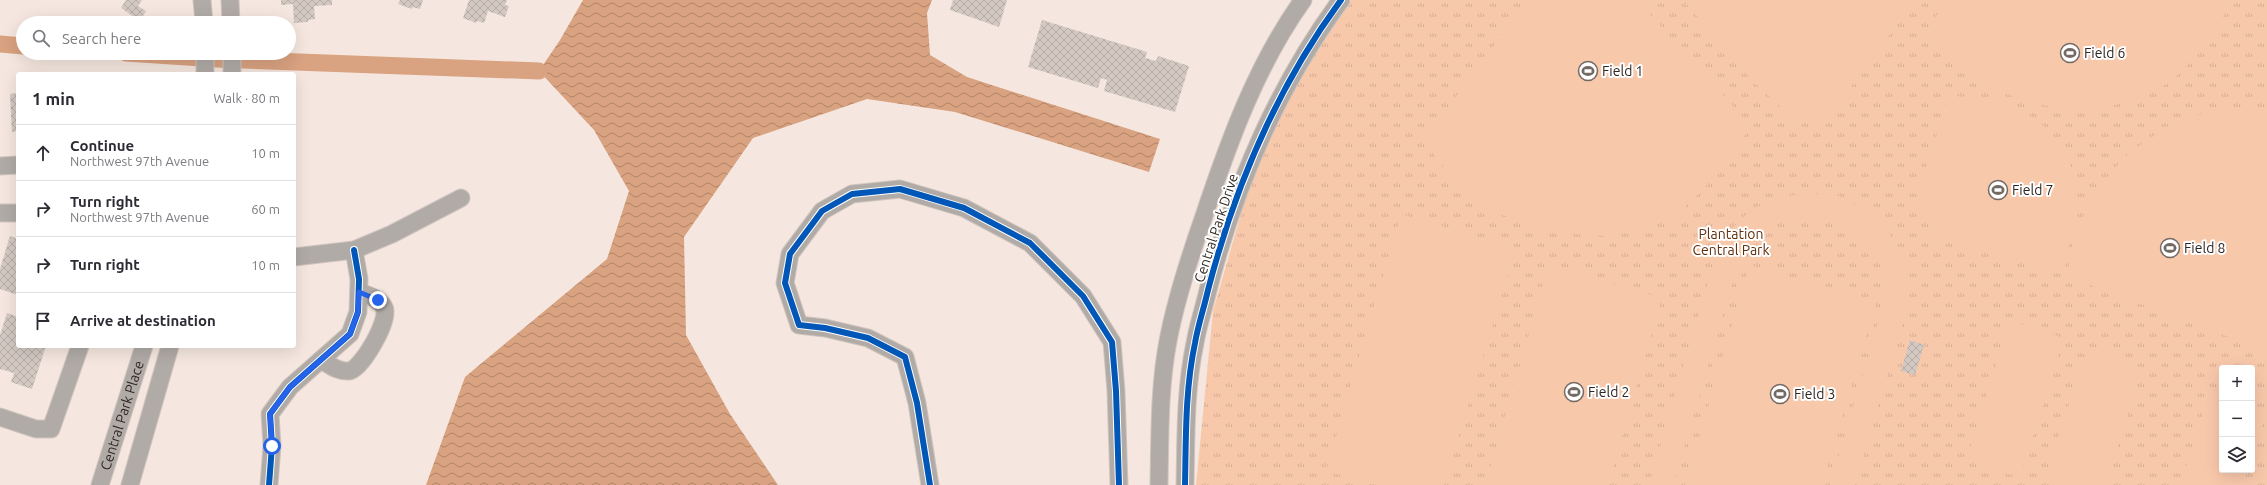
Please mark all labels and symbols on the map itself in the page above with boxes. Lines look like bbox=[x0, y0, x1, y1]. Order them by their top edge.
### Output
sports icon: Field 6 bbox=[2059, 42, 2081, 64]
place label: Field 6 bbox=[2084, 45, 2126, 61]
sports icon: Field 1 bbox=[1577, 60, 1599, 82]
place label: Field 1 bbox=[1602, 63, 1643, 79]
street label: Central Park Drive bbox=[1191, 172, 1241, 284]
sports icon: Field 7 bbox=[1987, 179, 2009, 201]
place label: Field 7 bbox=[2012, 182, 2053, 198]
park label: Plantation Central Park bbox=[1693, 226, 1769, 258]
sports icon: Field 8 bbox=[2159, 237, 2181, 259]
place label: Field 8 bbox=[2184, 240, 2226, 256]
route end bbox=[369, 291, 387, 309]
street label: Central Park Place bbox=[97, 359, 147, 472]
sports icon: Field 2 bbox=[1563, 381, 1585, 403]
sports icon: Field 3 bbox=[1769, 383, 1791, 405]
place label: Field 2 bbox=[1588, 384, 1629, 400]
place label: Field 3 bbox=[1794, 386, 1835, 402]
route start bbox=[263, 437, 281, 455]

